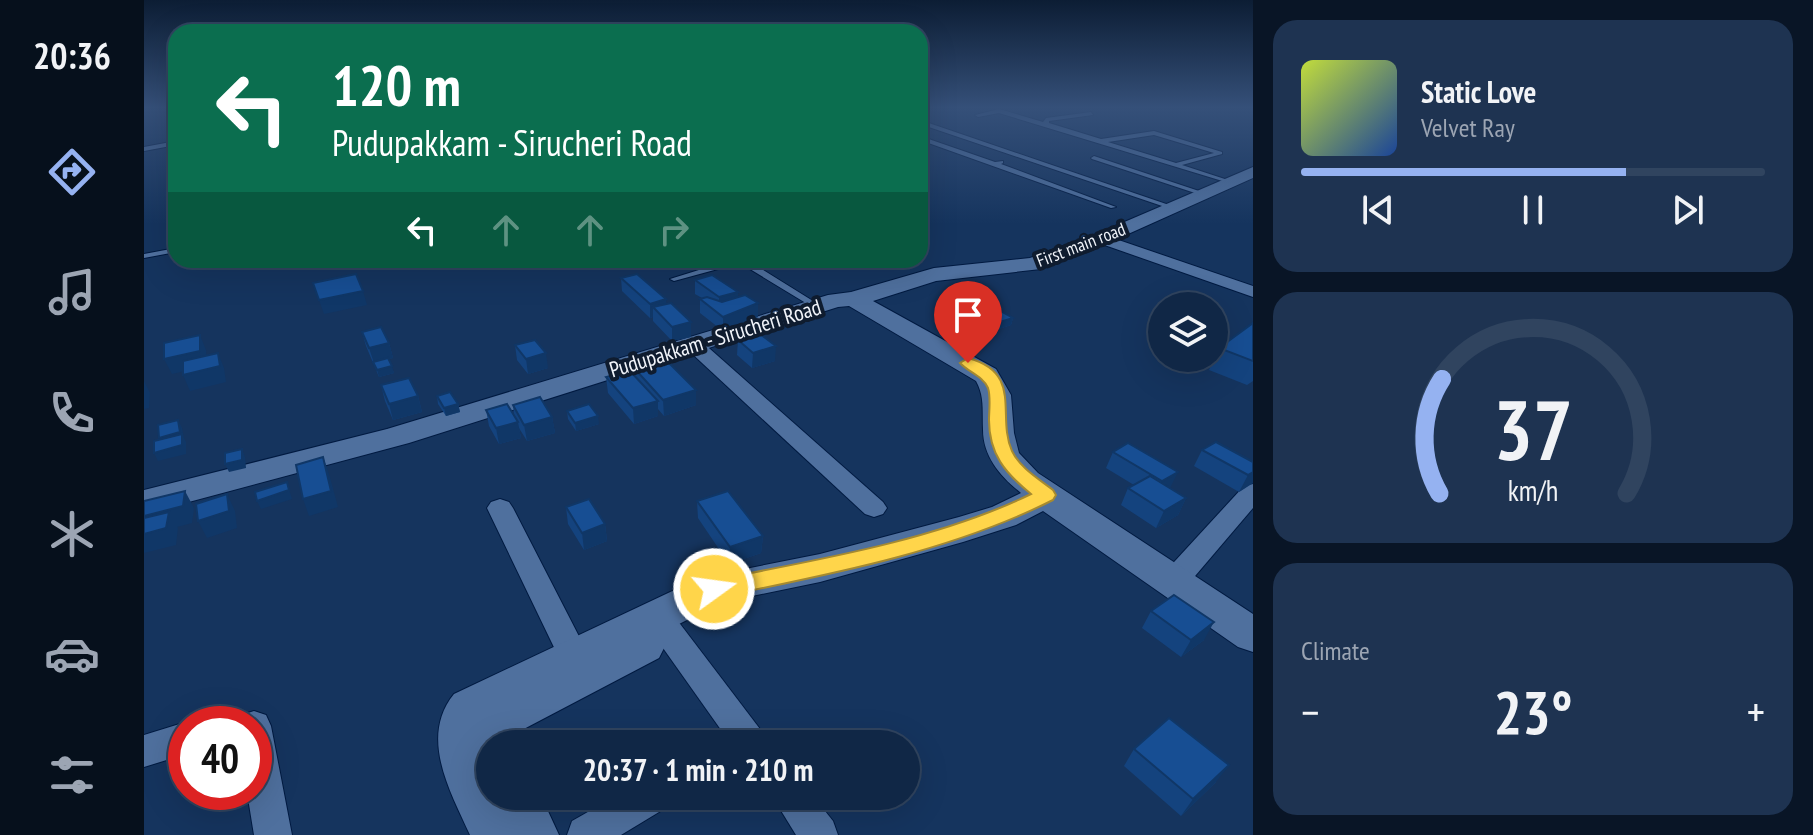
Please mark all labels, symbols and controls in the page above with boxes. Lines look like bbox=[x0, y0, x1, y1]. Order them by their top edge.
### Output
text: 20:36 bbox=[33, 32, 111, 79]
text: 120 m bbox=[332, 49, 461, 121]
icon: left bbox=[200, 56, 304, 160]
text: Static Love bbox=[1421, 72, 1536, 111]
text: Velvet Ray bbox=[1421, 111, 1515, 144]
text: Pudupakkam - Sirucheri Road bbox=[332, 119, 692, 166]
icon: directions bbox=[44, 144, 100, 200]
icon: previous bbox=[1356, 188, 1400, 232]
icon: pause bbox=[1511, 188, 1555, 232]
icon: next bbox=[1666, 188, 1710, 232]
icon: left bbox=[400, 208, 444, 252]
icon: ahead bbox=[484, 208, 528, 252]
icon: ahead bbox=[568, 208, 612, 252]
icon: right bbox=[652, 208, 696, 252]
street label: First main road bbox=[1033, 217, 1129, 272]
icon: music bbox=[44, 264, 100, 320]
pin bbox=[934, 281, 1002, 363]
street label: Pudupakkam - Sirucheri Road bbox=[606, 292, 824, 384]
map controls bbox=[1148, 292, 1228, 372]
button: layers bbox=[1148, 292, 1228, 372]
icon: arrive bbox=[946, 293, 990, 337]
text: 37 bbox=[1493, 374, 1573, 482]
icon: phone bbox=[44, 385, 100, 441]
text: km/h bbox=[1508, 472, 1558, 509]
icon: climate bbox=[44, 506, 100, 562]
position arrow bbox=[672, 547, 756, 631]
icon: car bbox=[44, 626, 100, 682]
text: Climate bbox=[1301, 634, 1370, 667]
text: 23° bbox=[1493, 673, 1573, 751]
text: − bbox=[1301, 683, 1319, 740]
text: + bbox=[1747, 683, 1765, 740]
speed limit sign: 40 bbox=[168, 706, 272, 810]
icon: filters bbox=[44, 747, 100, 803]
text: 20:37 · 1 min · 210 m bbox=[583, 750, 813, 789]

